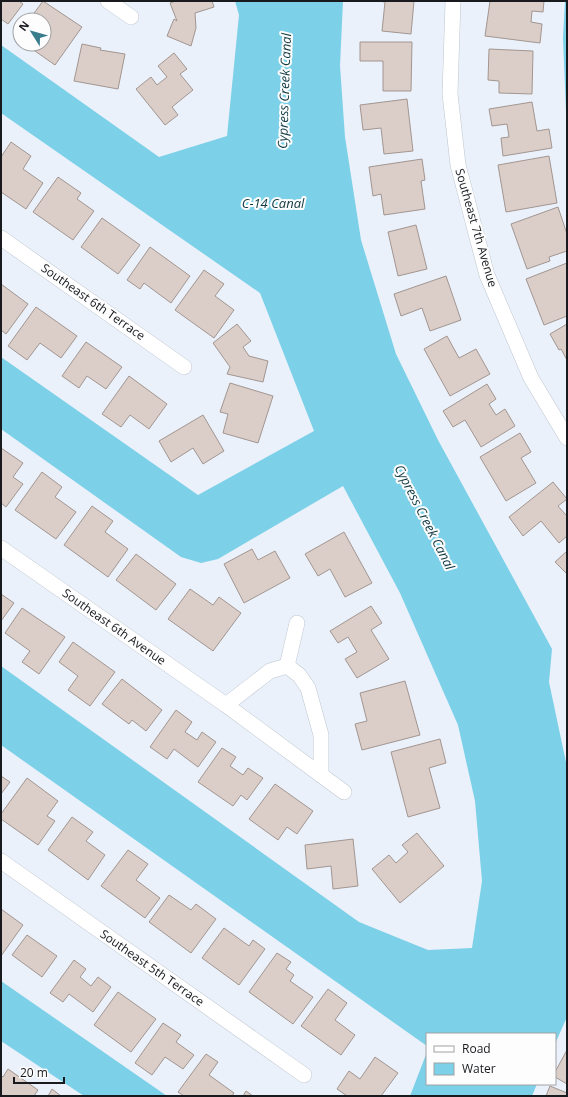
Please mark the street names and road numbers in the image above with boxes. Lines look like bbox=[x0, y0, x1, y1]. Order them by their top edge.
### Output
street label: Southeast 7th Avenue bbox=[451, 167, 502, 289]
street label: Southeast 6th Terrace bbox=[38, 259, 149, 344]
street label: Southeast 6th Avenue bbox=[59, 584, 170, 669]
street label: Southeast 5th Terrace bbox=[97, 925, 208, 1010]

